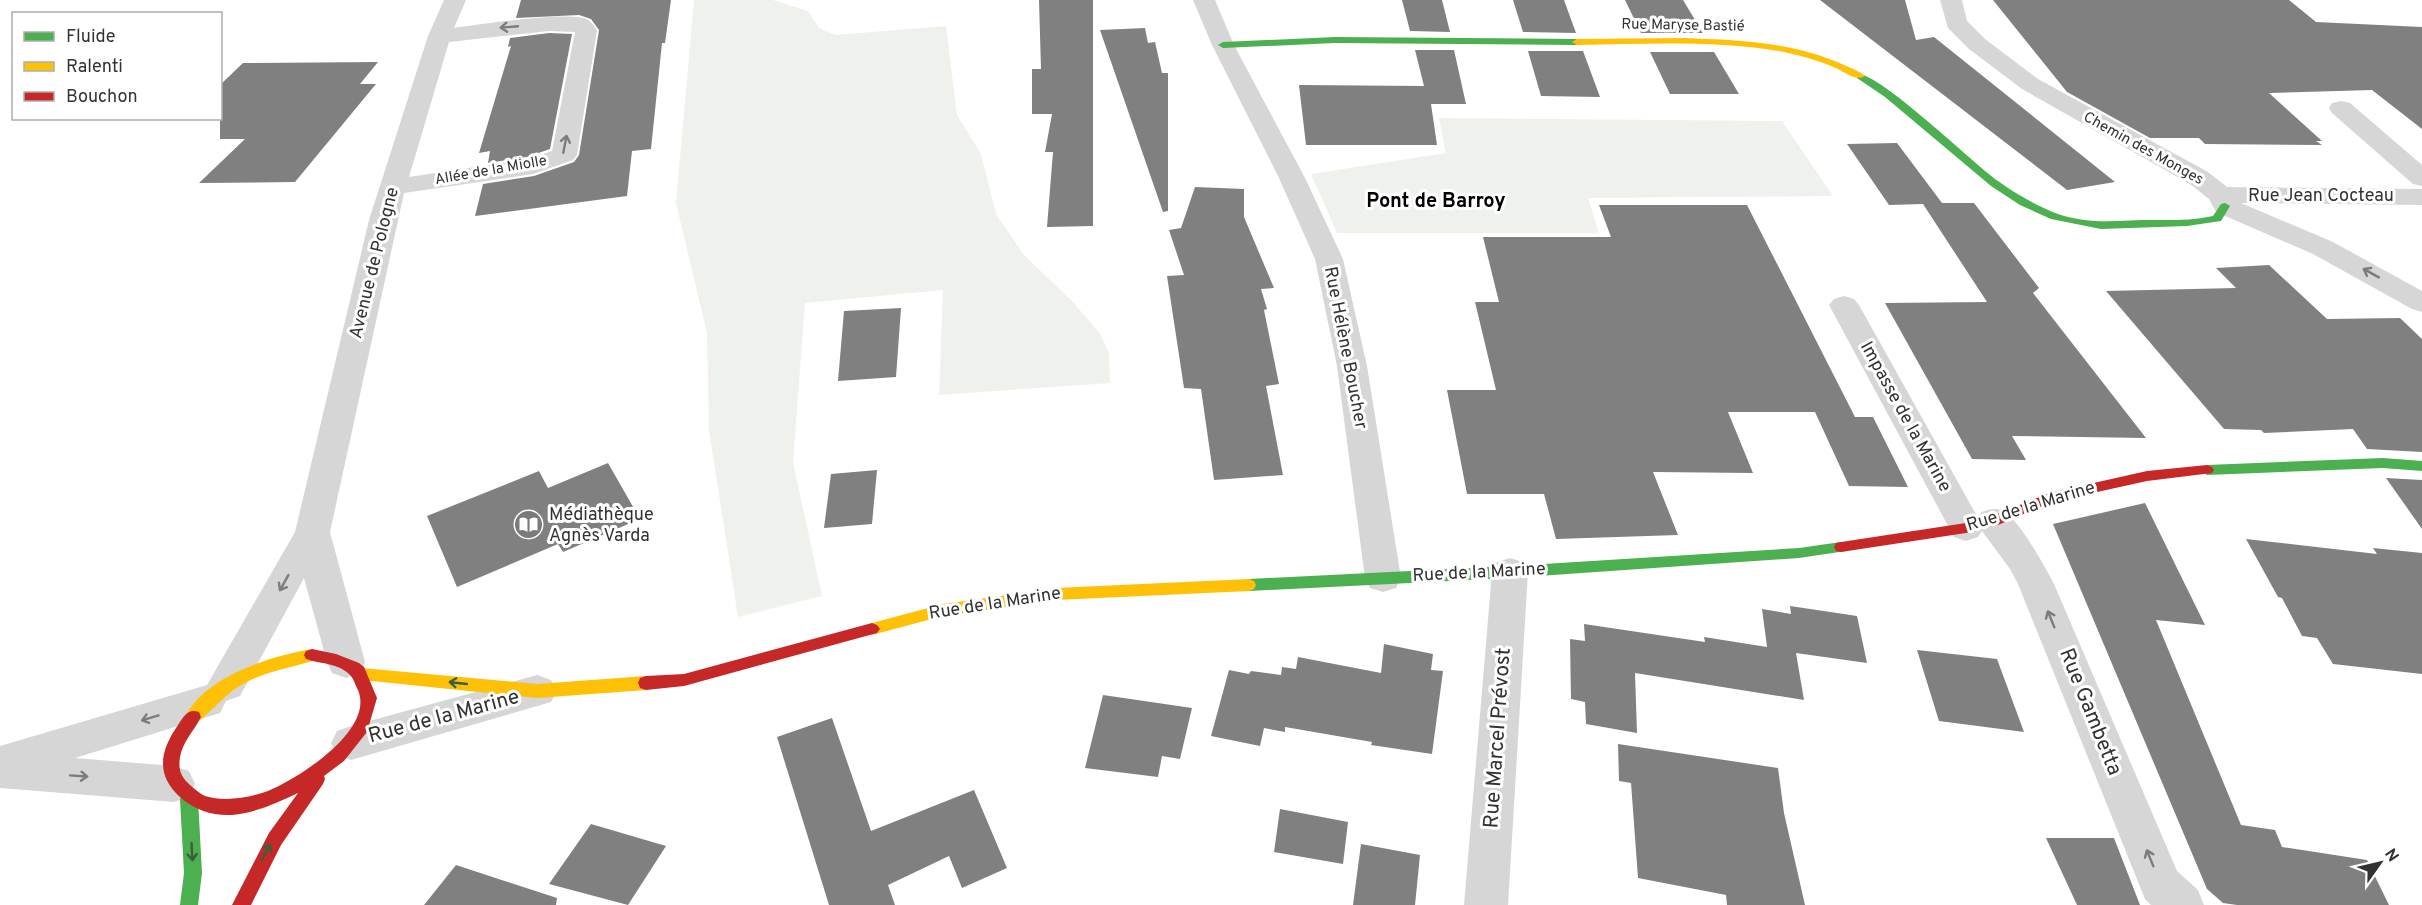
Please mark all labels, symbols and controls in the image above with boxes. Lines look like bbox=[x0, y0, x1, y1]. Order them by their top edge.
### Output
legend bbox=[12, 12, 222, 120]
street label: Rue Maryse Bastié bbox=[1621, 15, 1745, 37]
one-way arrow bbox=[500, 22, 520, 33]
text: Fluide bbox=[66, 26, 115, 49]
text: Ralenti bbox=[66, 56, 123, 79]
text: Bouchon bbox=[66, 86, 138, 109]
street label: Chemin des Monges bbox=[2080, 108, 2206, 190]
one-way arrow bbox=[560, 135, 571, 155]
street label: Allée de la Miolle bbox=[434, 152, 548, 190]
street label: Avenue de Pologne bbox=[345, 185, 405, 341]
street label: Rue Jean Cocteau bbox=[2248, 185, 2394, 208]
district label: Pont de Barroy bbox=[1366, 189, 1506, 215]
street label: Rue Hélène Boucher bbox=[1318, 265, 1372, 431]
one-way arrow bbox=[2363, 267, 2380, 279]
street label: Impasse de la Marine bbox=[1854, 338, 1956, 496]
street label: Rue de la Marine bbox=[1964, 477, 2098, 537]
place label: Médiathèque Agnès Varda bbox=[549, 504, 654, 548]
library icon: Médiathèque Agnès Varda bbox=[512, 509, 544, 541]
street label: Rue de la Marine bbox=[1412, 558, 1546, 588]
one-way arrow bbox=[277, 574, 289, 591]
street label: Rue de la Marine bbox=[927, 582, 1063, 626]
one-way arrow bbox=[2045, 611, 2056, 629]
street label: Rue Gambetta bbox=[2052, 644, 2128, 780]
street label: Rue Marcel Prévost bbox=[1478, 647, 1518, 829]
one-way arrow bbox=[449, 678, 469, 689]
street label: Rue de la Marine bbox=[365, 684, 523, 750]
one-way arrow bbox=[141, 713, 160, 724]
one-way arrow bbox=[69, 771, 89, 782]
north arrow bbox=[2350, 833, 2410, 893]
one-way arrow bbox=[186, 841, 197, 861]
one-way arrow bbox=[261, 844, 272, 862]
text: N bbox=[2379, 845, 2402, 866]
one-way arrow bbox=[2144, 849, 2155, 867]

